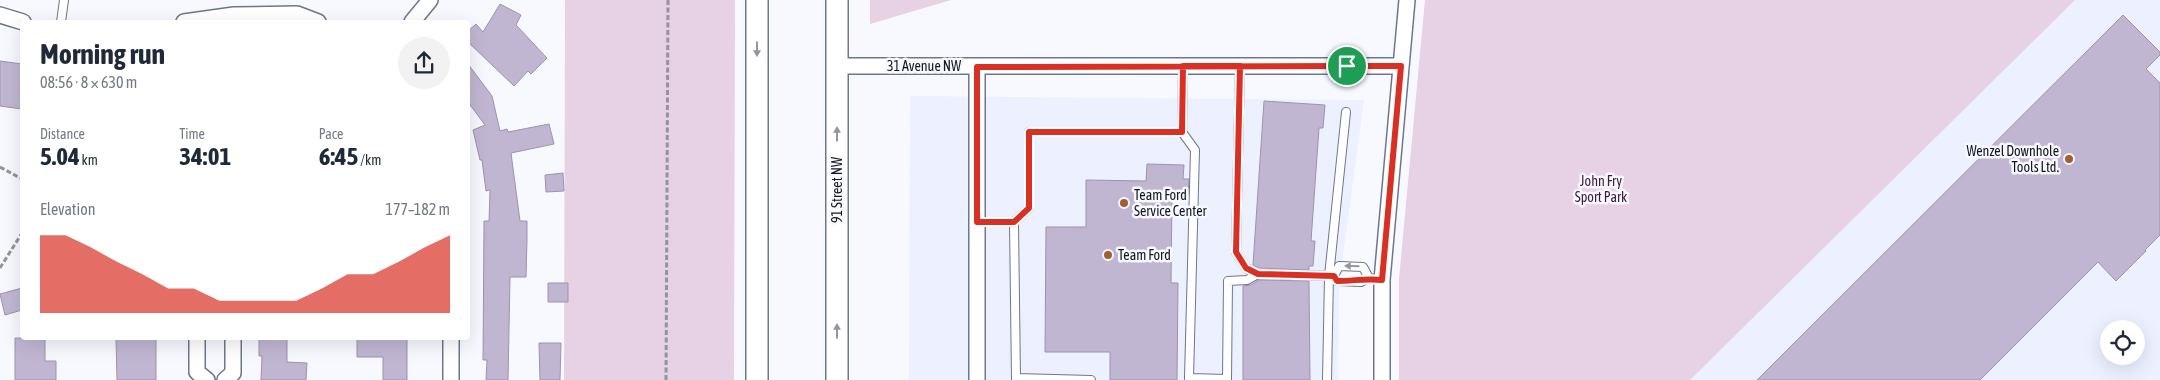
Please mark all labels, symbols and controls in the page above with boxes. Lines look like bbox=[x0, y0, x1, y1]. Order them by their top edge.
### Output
button: share bbox=[398, 37, 450, 89]
text: Morning run bbox=[40, 38, 165, 70]
one-way arrow bbox=[753, 41, 761, 57]
pin bbox=[1326, 45, 1368, 87]
icon: arrive bbox=[1333, 52, 1361, 80]
street label: 31 Avenue NW bbox=[887, 58, 962, 74]
text: 08:56 · 8 × 630 m bbox=[40, 73, 137, 91]
text: Distance bbox=[40, 126, 85, 142]
text: Time bbox=[179, 126, 205, 142]
text: Pace bbox=[319, 126, 343, 142]
one-way arrow bbox=[833, 126, 841, 142]
text: 5.04 bbox=[40, 142, 80, 170]
text: 34:01 bbox=[179, 142, 231, 170]
text: 6:45 bbox=[319, 142, 358, 170]
place label: Wenzel Downhole Tools Ltd. bbox=[1967, 143, 2059, 175]
text: km bbox=[80, 152, 98, 168]
text: /km bbox=[358, 152, 381, 168]
marker: Wenzel Downhole Tools Ltd. bbox=[2063, 153, 2075, 165]
street label: 91 Street NW bbox=[829, 156, 845, 223]
park label: John Fry Sport Park bbox=[1575, 173, 1627, 205]
place label: Team Ford Service Center bbox=[1134, 187, 1208, 219]
marker: Team Ford Service Center bbox=[1118, 197, 1130, 209]
text: Elevation bbox=[40, 200, 95, 218]
text: 177–182 m bbox=[386, 200, 450, 218]
place label: Team Ford bbox=[1118, 247, 1171, 263]
marker: Team Ford bbox=[1102, 249, 1114, 261]
one-way arrow bbox=[1343, 262, 1359, 270]
map controls bbox=[2100, 320, 2145, 365]
button: locate bbox=[2100, 320, 2145, 365]
one-way arrow bbox=[833, 323, 841, 339]

